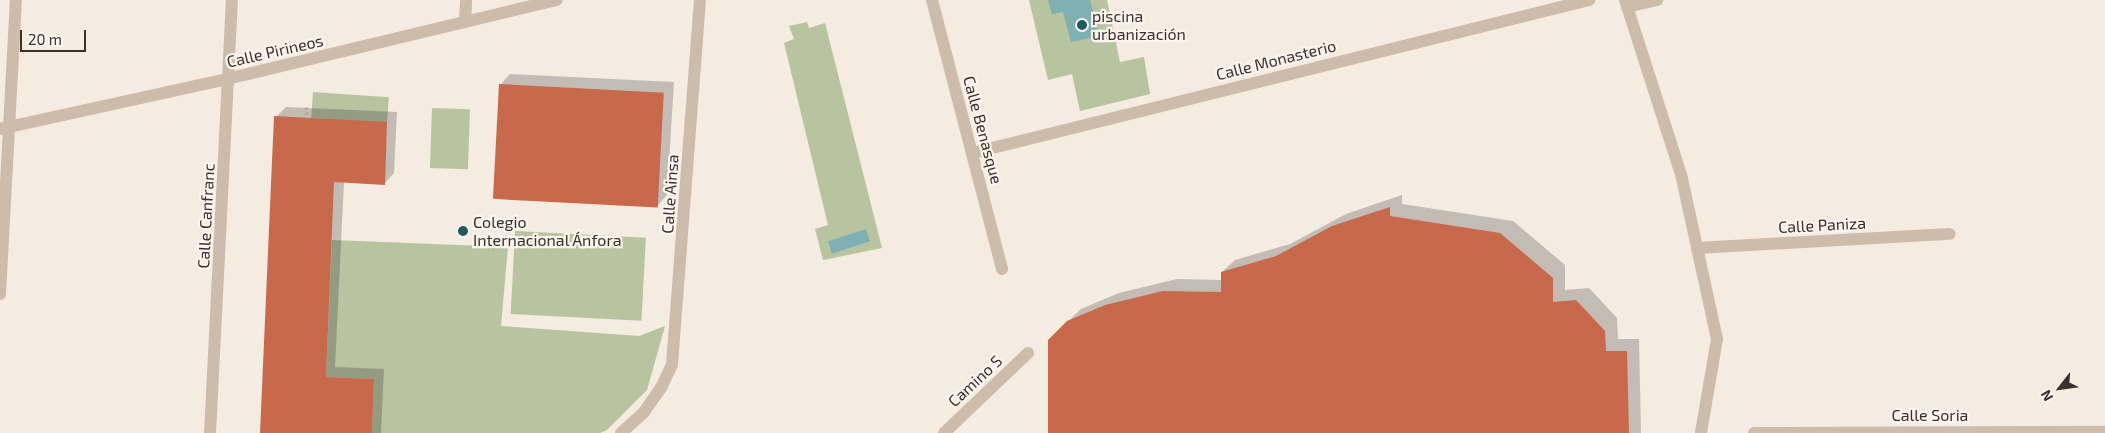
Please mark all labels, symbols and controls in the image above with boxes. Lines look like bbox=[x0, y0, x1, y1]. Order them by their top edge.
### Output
place label: piscina urbanización bbox=[1092, 6, 1186, 44]
marker: piscina urbanización bbox=[1076, 19, 1088, 31]
scale bar bbox=[22, 20, 89, 52]
text: 20 m bbox=[28, 30, 62, 48]
street label: Calle Pirineos bbox=[225, 31, 325, 71]
street label: Calle Monasterio bbox=[1214, 36, 1338, 84]
street label: Calle Benasque bbox=[959, 74, 1007, 186]
street label: Calle Ainsa bbox=[658, 154, 682, 234]
street label: Calle Canfranc bbox=[194, 163, 218, 269]
place label: Colegio Internacional Ánfora bbox=[473, 212, 622, 250]
street label: Calle Paniza bbox=[1778, 213, 1866, 237]
marker: Colegio Internacional Ánfora bbox=[457, 225, 469, 237]
street label: Camino S bbox=[944, 351, 1006, 411]
north arrow bbox=[2035, 363, 2085, 413]
text: N bbox=[2037, 387, 2056, 404]
street label: Calle Soria bbox=[1892, 405, 1968, 425]

